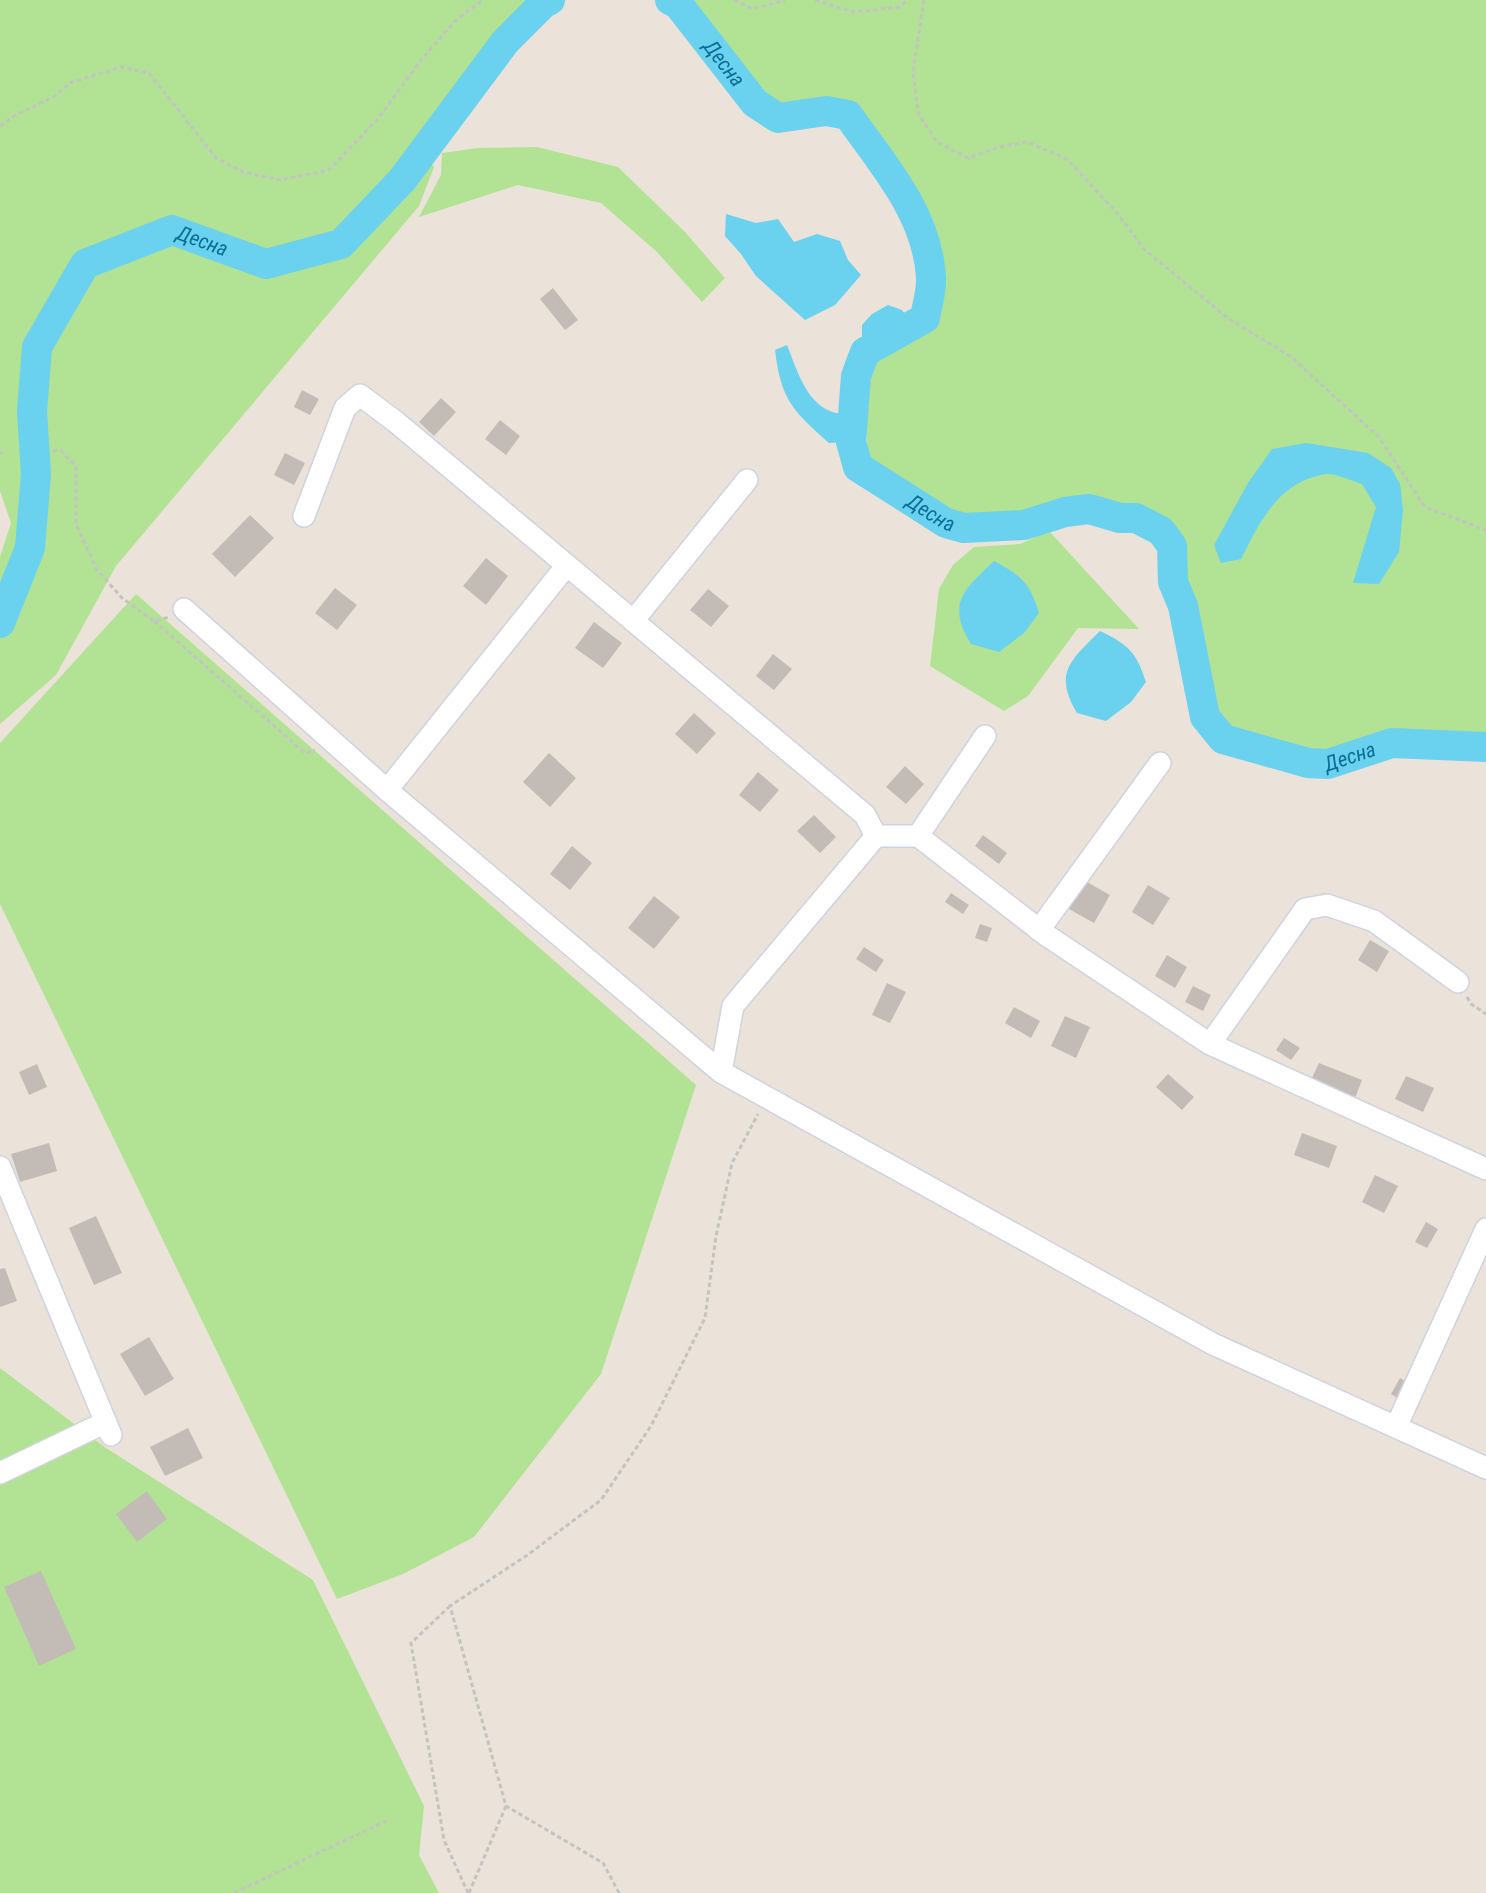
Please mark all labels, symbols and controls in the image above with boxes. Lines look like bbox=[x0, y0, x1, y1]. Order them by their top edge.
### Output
water label: Десна bbox=[697, 34, 750, 91]
water label: Десна bbox=[172, 220, 231, 261]
water label: Десна bbox=[901, 488, 957, 537]
water label: Десна bbox=[1319, 737, 1379, 777]

